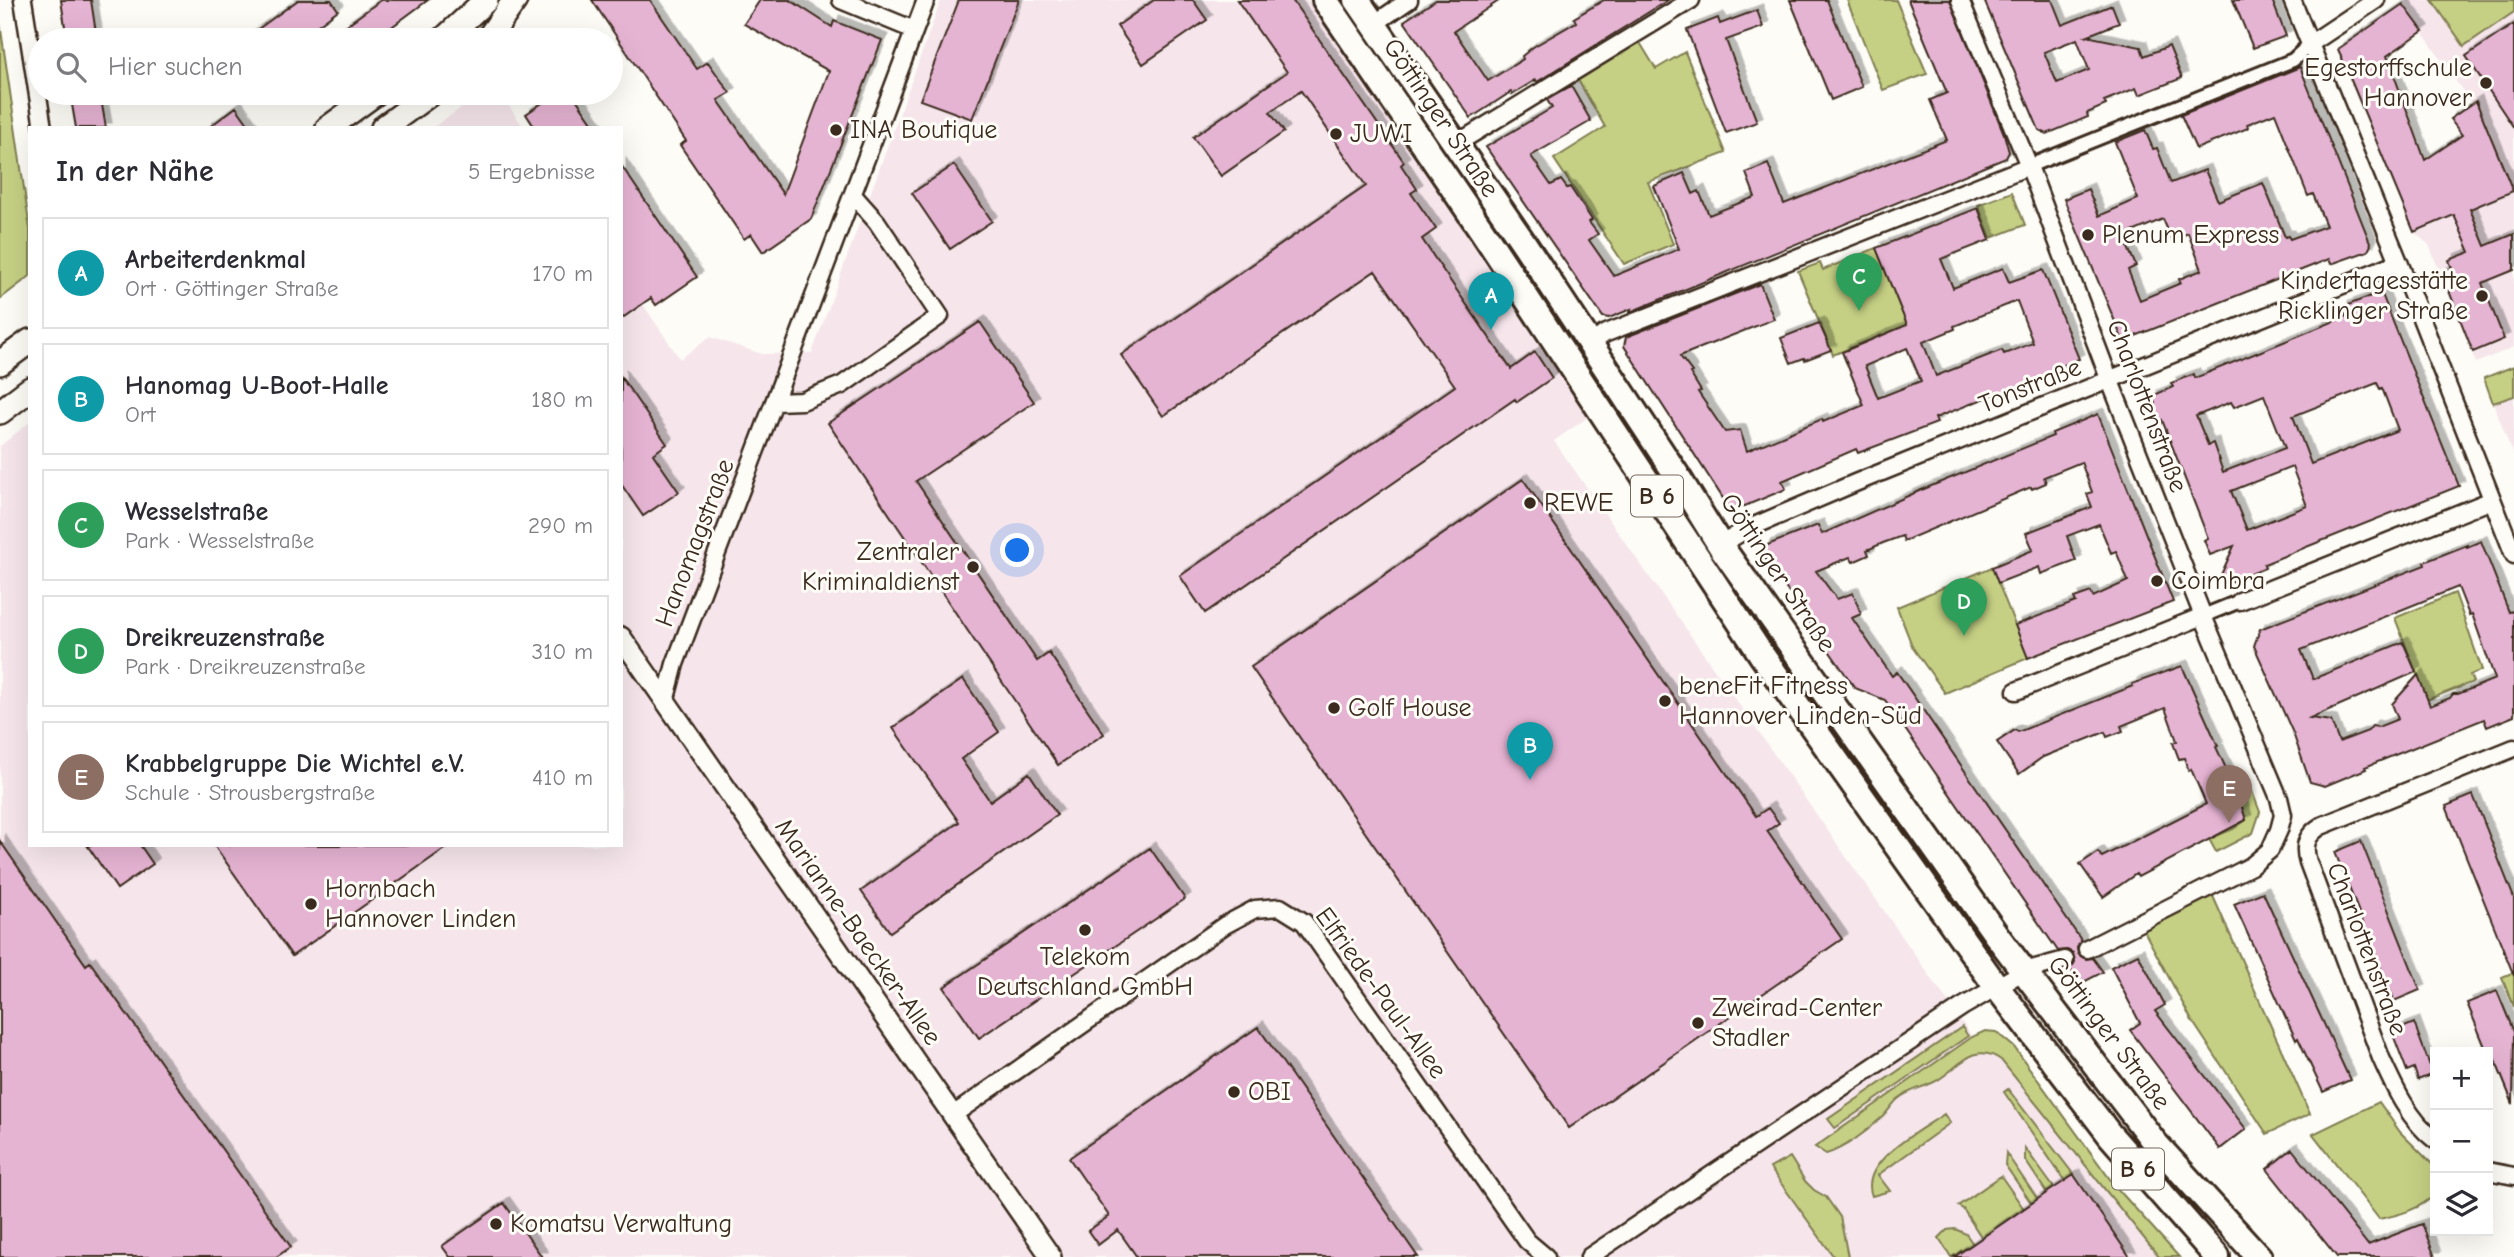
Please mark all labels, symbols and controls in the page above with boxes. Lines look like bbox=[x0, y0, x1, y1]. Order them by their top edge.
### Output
search box bbox=[28, 28, 623, 105]
street label: Göttinger Straße bbox=[1377, 33, 1505, 203]
icon: search bbox=[52, 48, 90, 86]
text: Hier suchen bbox=[108, 52, 243, 82]
place label: Egestorffschule Hannover bbox=[2304, 53, 2473, 113]
marker: Egestorffschule Hannover bbox=[2478, 75, 2494, 91]
place label: INA Boutique bbox=[850, 115, 997, 145]
place label: JUWI bbox=[1350, 119, 1412, 149]
marker: INA Boutique bbox=[828, 122, 844, 138]
marker: JUWI bbox=[1328, 126, 1344, 142]
text: In der Nähe bbox=[56, 154, 214, 189]
text: 5 Ergebnisse bbox=[468, 158, 595, 185]
place label: Plenum Express bbox=[2102, 220, 2279, 250]
marker: Plenum Express bbox=[2080, 227, 2096, 243]
text: Arbeiterdenkmal bbox=[125, 245, 306, 275]
pin: C bbox=[1836, 253, 1882, 311]
text: A bbox=[75, 260, 87, 287]
text: 170 m bbox=[532, 260, 593, 287]
place label: Kindertagesstätte Ricklinger Straße bbox=[2278, 266, 2468, 326]
pin: A bbox=[1468, 272, 1514, 330]
text: Ort · Göttinger Straße bbox=[125, 275, 338, 302]
marker: Kindertagesstätte Ricklinger Straße bbox=[2474, 288, 2490, 304]
street label: Charlottenstraße bbox=[2100, 315, 2194, 497]
street label: Tonstraße bbox=[1975, 352, 2085, 420]
text: Hanomag U-Boot-Halle bbox=[125, 371, 388, 401]
text: B bbox=[74, 386, 88, 413]
text: 180 m bbox=[531, 386, 593, 413]
text: Ort bbox=[125, 401, 156, 428]
street label: Hanomagstraße bbox=[649, 455, 741, 631]
road number: B 6 bbox=[1631, 476, 1683, 516]
place label: REWE bbox=[1544, 488, 1613, 518]
street label: Göttinger Straße bbox=[1714, 488, 1842, 658]
marker: REWE bbox=[1522, 495, 1538, 511]
text: Wesselstraße bbox=[125, 497, 268, 527]
text: C bbox=[74, 512, 88, 539]
text: 290 m bbox=[528, 512, 593, 539]
text: Park · Wesselstraße bbox=[125, 527, 314, 554]
your location bbox=[1000, 533, 1034, 567]
place label: Zentraler Kriminaldienst bbox=[802, 537, 961, 597]
marker: Zentraler Kriminaldienst bbox=[965, 559, 981, 575]
place label: Coimbra bbox=[2171, 566, 2265, 596]
marker: Coimbra bbox=[2149, 573, 2165, 589]
pin: D bbox=[1941, 578, 1987, 636]
text: Dreikreuzenstraße bbox=[125, 623, 325, 653]
text: D bbox=[74, 638, 88, 665]
text: 310 m bbox=[532, 638, 593, 665]
text: Park · Dreikreuzenstraße bbox=[125, 653, 366, 680]
place label: beneFit Fitness Hannover Linden-Süd bbox=[1679, 671, 1922, 731]
place label: Golf House bbox=[1348, 693, 1472, 723]
marker: beneFit Fitness Hannover Linden-Süd bbox=[1657, 693, 1673, 709]
marker: Golf House bbox=[1326, 700, 1342, 716]
pin: B bbox=[1507, 722, 1553, 780]
text: Krabbelgruppe Die Wichtel e.V. bbox=[125, 749, 464, 779]
text: E bbox=[74, 764, 88, 791]
text: 410 m bbox=[532, 764, 593, 791]
pin: E bbox=[2206, 765, 2252, 823]
text: Schule · Strousbergstraße bbox=[125, 779, 375, 806]
street label: Marianne-Baecker-Allee bbox=[768, 813, 948, 1051]
street label: Charlottenstraße bbox=[2320, 858, 2414, 1040]
place label: Hornbach Hannover Linden bbox=[325, 874, 516, 934]
marker: Hornbach Hannover Linden bbox=[303, 896, 319, 912]
street label: Elfriede-Paul-Allee bbox=[1309, 902, 1453, 1084]
marker: Telekom Deutschland GmbH bbox=[1077, 922, 1093, 938]
place label: Telekom Deutschland GmbH bbox=[977, 942, 1193, 1002]
street label: Göttinger Straße bbox=[2041, 950, 2177, 1116]
place label: Zweirad-Center Stadler bbox=[1712, 993, 1883, 1053]
marker: Zweirad-Center Stadler bbox=[1690, 1015, 1706, 1031]
map controls bbox=[2430, 1047, 2493, 1236]
button: + bbox=[2430, 1047, 2493, 1110]
place label: OBI bbox=[1248, 1077, 1291, 1107]
marker: OBI bbox=[1226, 1084, 1242, 1100]
button: − bbox=[2430, 1110, 2493, 1173]
road number: B 6 bbox=[2112, 1148, 2164, 1190]
button: layers bbox=[2430, 1173, 2493, 1236]
place label: Komatsu Verwaltung bbox=[510, 1209, 732, 1239]
marker: Komatsu Verwaltung bbox=[488, 1216, 504, 1232]

